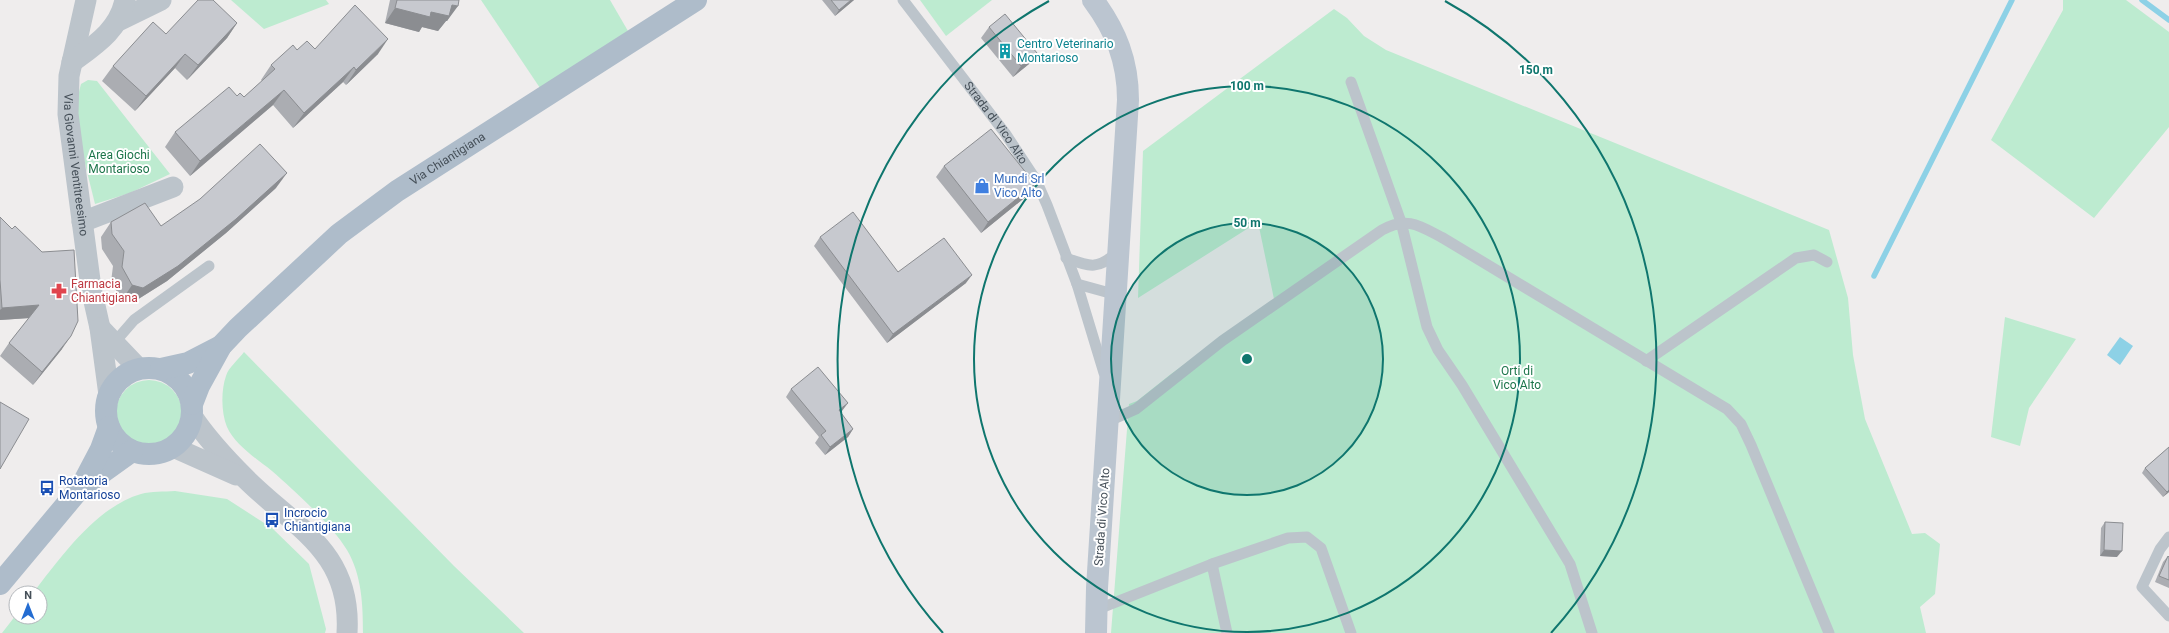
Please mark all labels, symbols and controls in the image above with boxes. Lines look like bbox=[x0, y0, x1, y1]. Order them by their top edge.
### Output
place label: Centro Veterinario Montarioso bbox=[1017, 37, 1114, 65]
building icon: Centro Veterinario Montarioso bbox=[996, 42, 1014, 60]
text: 150 m bbox=[1519, 63, 1553, 77]
street label: Strada di Vico Alto bbox=[961, 79, 1031, 167]
text: 100 m bbox=[1230, 79, 1264, 93]
street label: Via Giovanni Ventitreesimo bbox=[61, 93, 91, 237]
street label: Via Chiantigiana bbox=[407, 129, 488, 188]
park label: Area Giochi Montarioso bbox=[88, 148, 150, 176]
place label: Mundi Srl Vico Alto bbox=[994, 172, 1045, 200]
shop icon: Mundi Srl Vico Alto bbox=[973, 177, 991, 195]
text: 50 m bbox=[1233, 216, 1261, 230]
place label: Farmacia Chiantigiana bbox=[71, 277, 138, 305]
pharmacy icon: Farmacia Chiantigiana bbox=[50, 282, 68, 300]
centre of rings bbox=[1240, 352, 1254, 366]
park label: Orti di Vico Alto bbox=[1493, 364, 1541, 392]
street label: Strada di Vico Alto bbox=[1092, 467, 1112, 567]
place label: Rotatoria Montarioso bbox=[59, 474, 120, 502]
bus stop icon: Rotatoria Montarioso bbox=[38, 479, 56, 497]
place label: Incrocio Chiantigiana bbox=[284, 506, 351, 534]
bus stop icon: Incrocio Chiantigiana bbox=[263, 511, 281, 529]
north arrow bbox=[8, 585, 48, 625]
text: N bbox=[24, 589, 32, 602]

